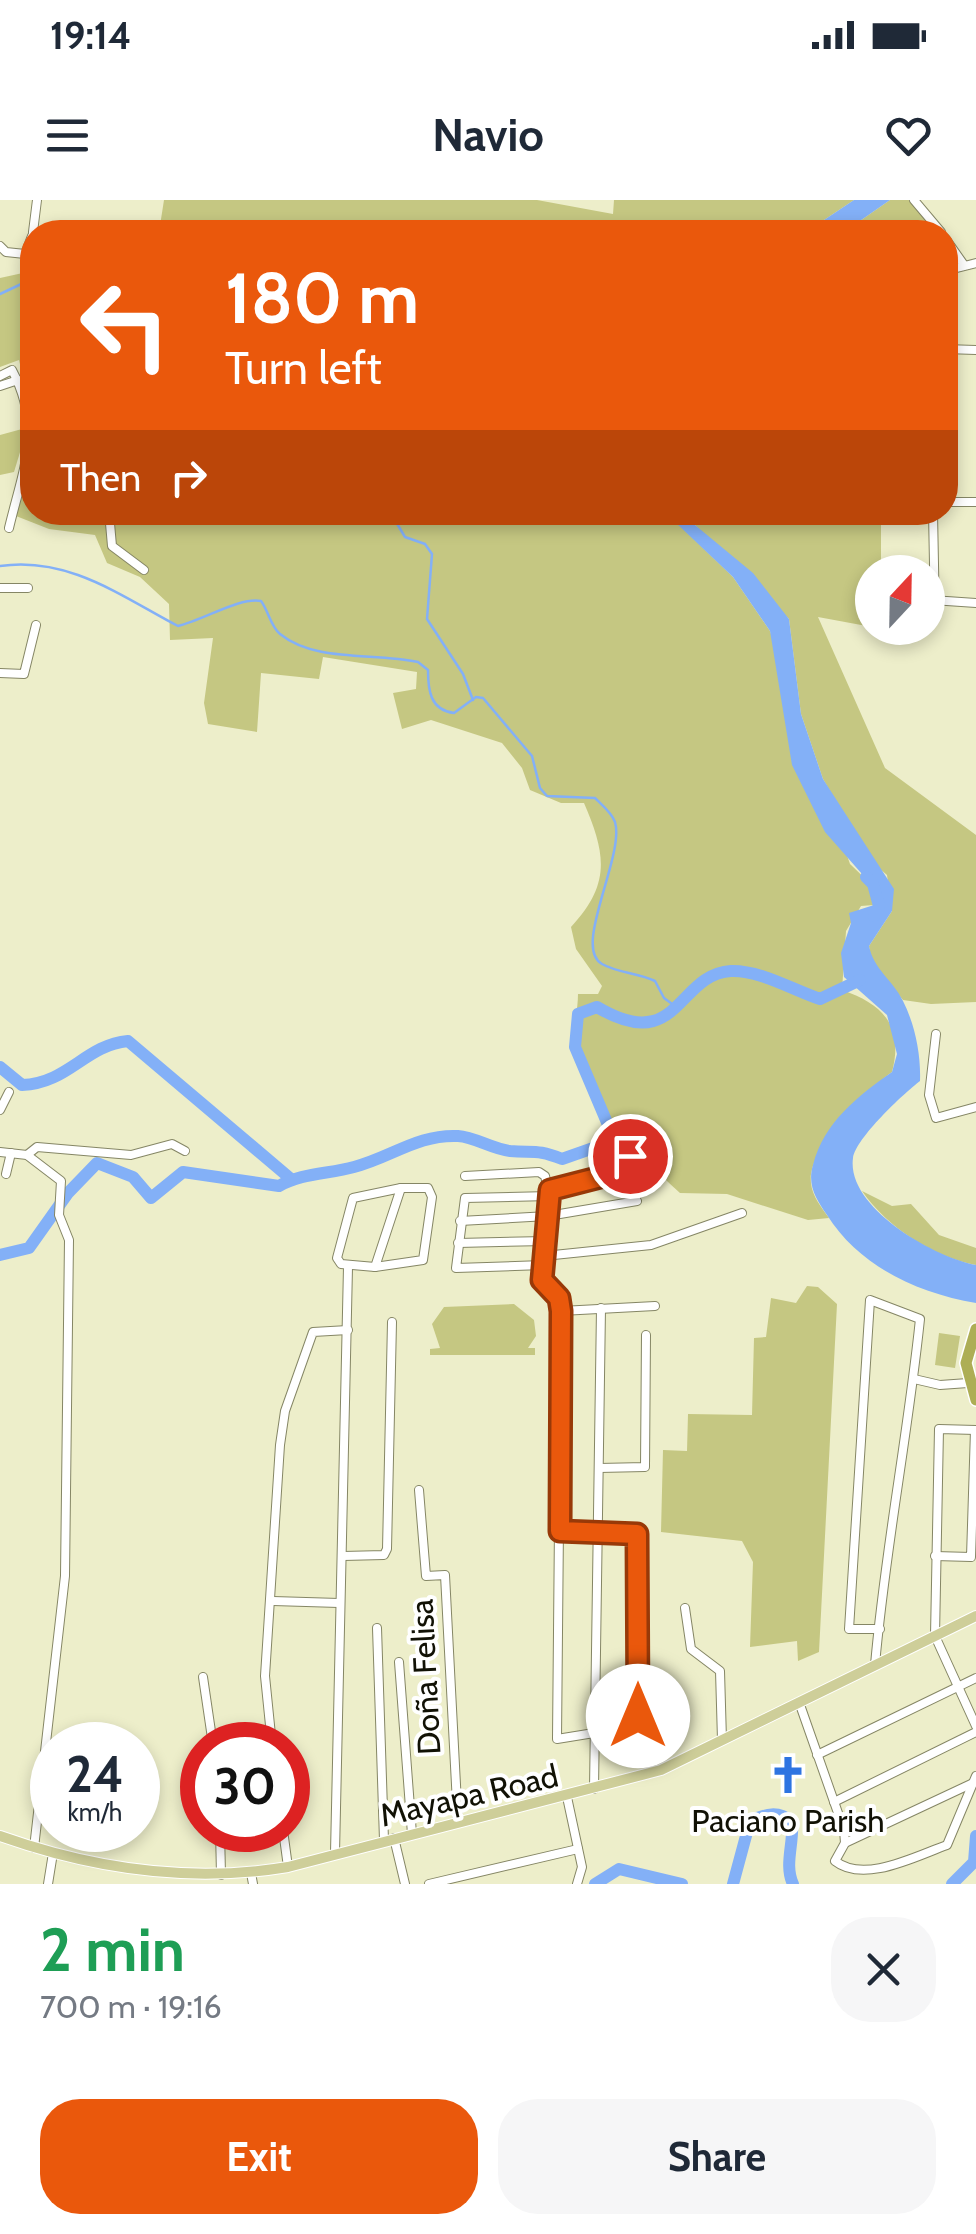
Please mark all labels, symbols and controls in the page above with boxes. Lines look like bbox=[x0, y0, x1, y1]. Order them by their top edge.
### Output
text: 19:14 bbox=[50, 12, 131, 59]
icon: menu bbox=[40, 108, 95, 163]
text: Navio bbox=[432, 108, 544, 162]
icon: heart bbox=[881, 108, 936, 163]
text: 180 m bbox=[225, 255, 419, 341]
icon: left bbox=[60, 260, 190, 390]
text: Turn left bbox=[225, 341, 382, 395]
icon: right bbox=[161, 450, 216, 505]
text: Then bbox=[60, 454, 141, 501]
north arrow bbox=[855, 555, 945, 645]
map controls bbox=[855, 555, 945, 645]
pin bbox=[588, 1114, 673, 1199]
icon: arrive bbox=[603, 1129, 658, 1184]
street label: Doña Felisa bbox=[401, 1598, 449, 1756]
position arrow bbox=[586, 1664, 690, 1768]
speed limit sign: 30 bbox=[180, 1722, 310, 1852]
text: 24 bbox=[66, 1744, 124, 1805]
church icon: Paciano Parish bbox=[767, 1754, 809, 1796]
street label: Mayapa Road bbox=[376, 1756, 562, 1834]
text: km/h bbox=[68, 1797, 122, 1827]
place label: Paciano Parish bbox=[691, 1801, 885, 1840]
text: 2 min bbox=[40, 1913, 185, 1986]
button: close bbox=[831, 1917, 936, 2022]
text: 700 m · 19:16 bbox=[40, 1987, 222, 2026]
button: Exit bbox=[40, 2099, 478, 2214]
button: Share bbox=[498, 2099, 936, 2214]

